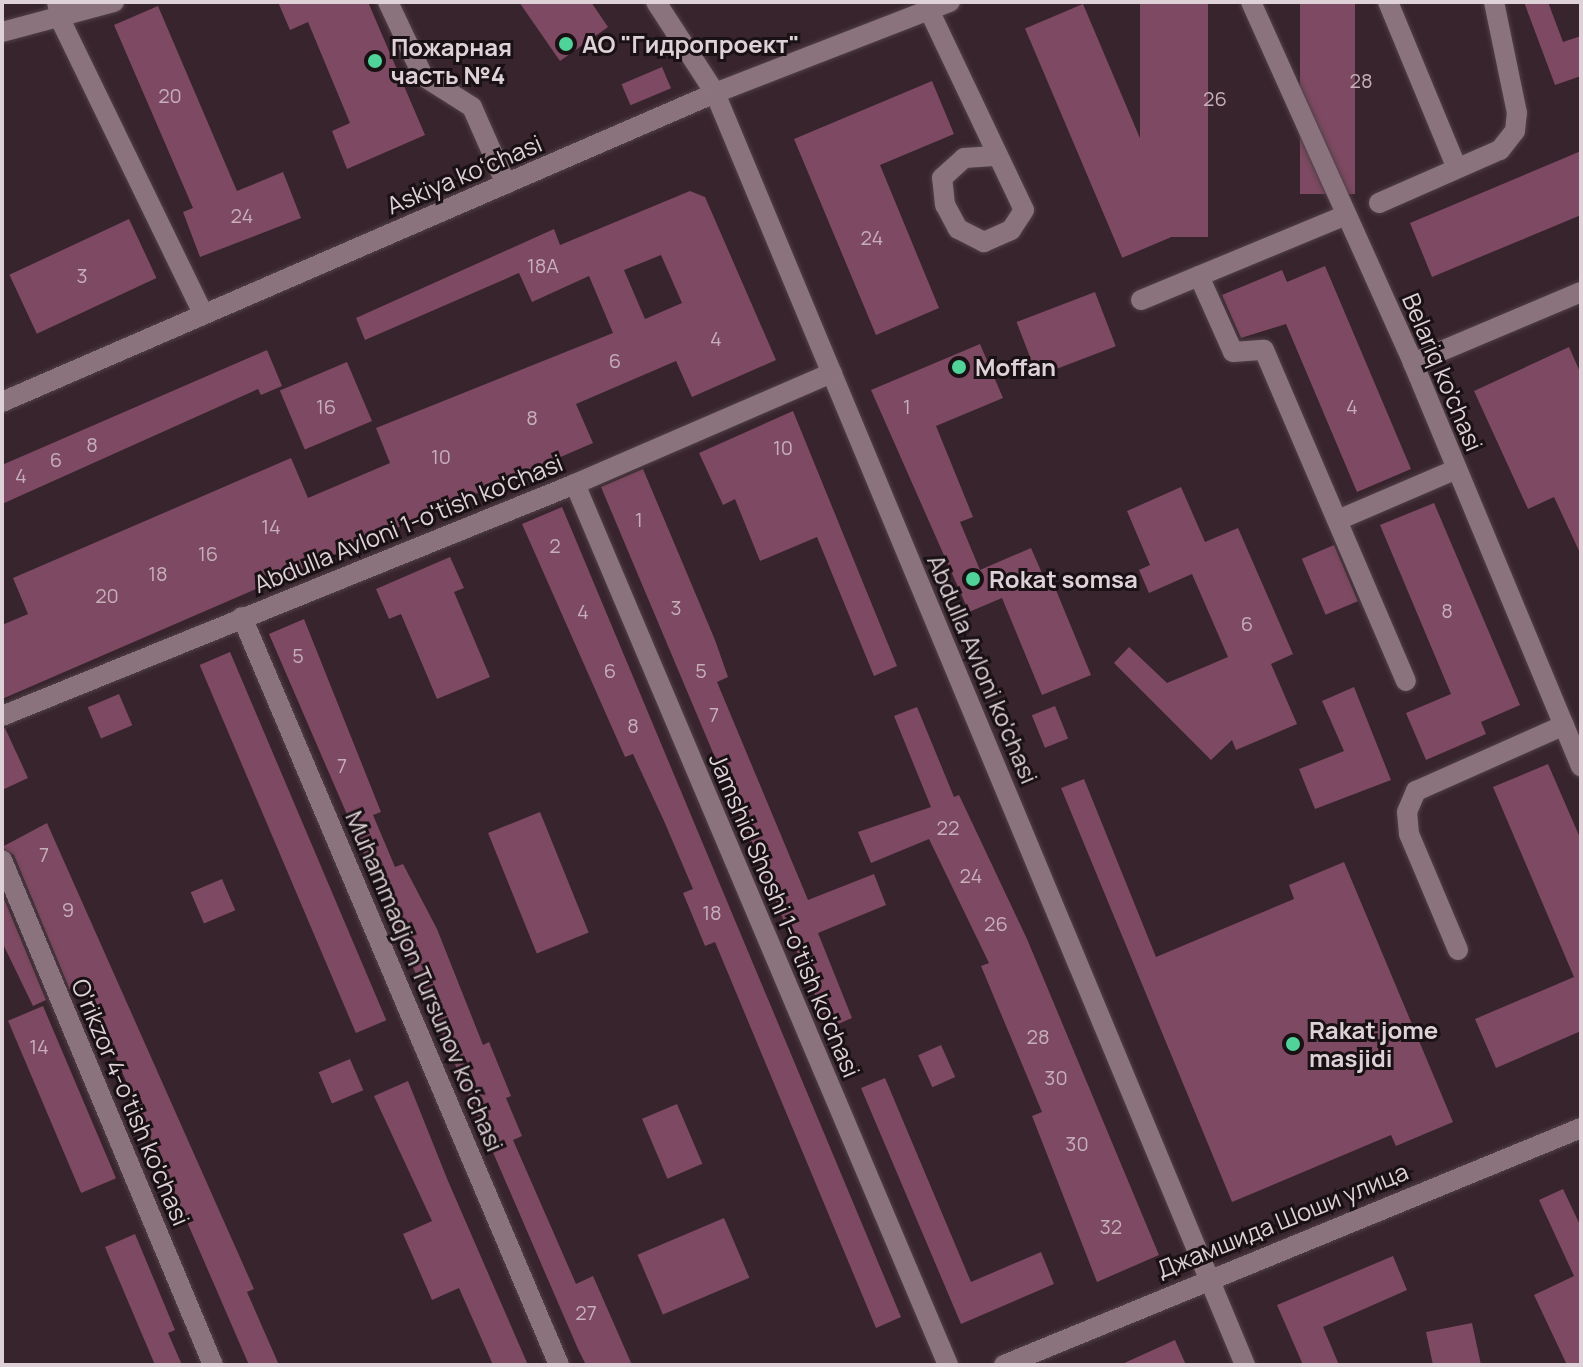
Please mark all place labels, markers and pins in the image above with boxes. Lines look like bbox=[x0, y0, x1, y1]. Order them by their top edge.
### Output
place label: АО "Гидропроект" bbox=[582, 30, 800, 58]
place label: Пожарная часть №4 bbox=[391, 33, 512, 89]
marker: АО "Гидропроект" bbox=[557, 35, 575, 53]
marker: Пожарная часть №4 bbox=[366, 52, 384, 70]
place label: Moffan bbox=[975, 353, 1056, 381]
marker: Moffan bbox=[950, 358, 968, 376]
place label: Rokat somsa bbox=[989, 565, 1138, 593]
marker: Rokat somsa bbox=[964, 570, 982, 588]
place label: Rakat jome masjidi bbox=[1309, 1016, 1438, 1072]
marker: Rakat jome masjidi bbox=[1284, 1035, 1302, 1053]

